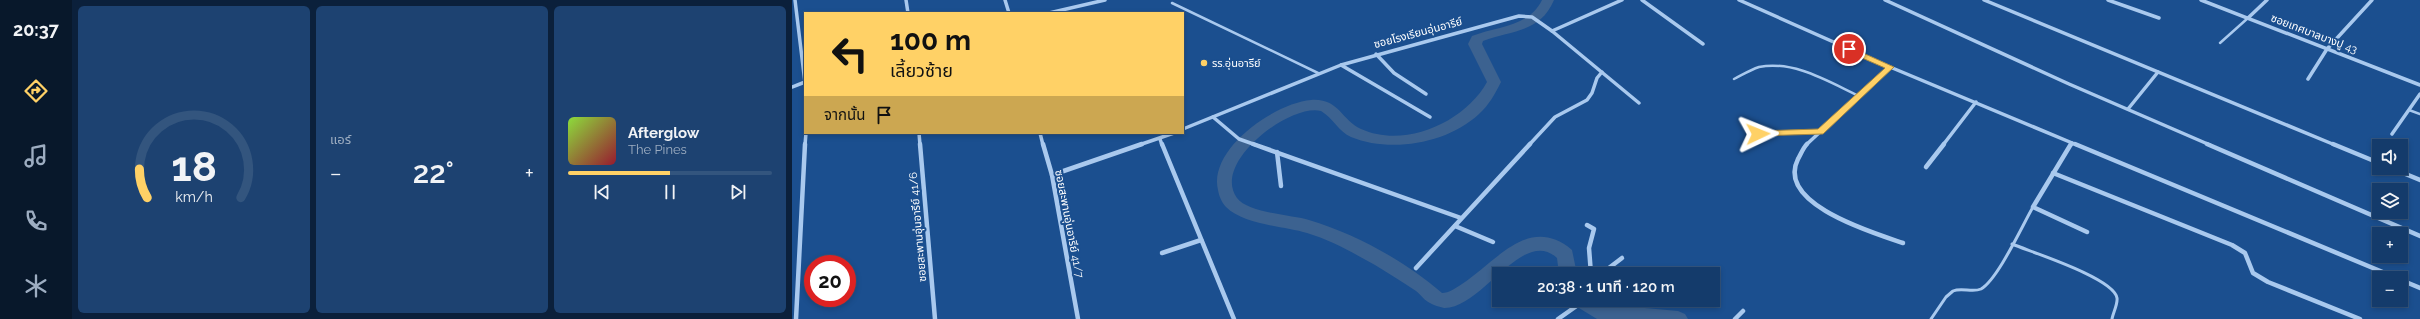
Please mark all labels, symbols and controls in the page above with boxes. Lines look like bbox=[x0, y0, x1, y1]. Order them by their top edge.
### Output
street label: ซอยเทศบาลบางปู 43 bbox=[2269, 12, 2359, 57]
street label: ซอยโรงเรียนอุ่นอารีย์ bbox=[1372, 15, 1464, 51]
text: 20:37 bbox=[13, 19, 59, 40]
text: 100 m bbox=[890, 24, 971, 57]
icon: left bbox=[824, 28, 876, 80]
pin bbox=[1832, 32, 1866, 66]
icon: arrive bbox=[1838, 38, 1860, 60]
place label: รร.อุ่นอารีย์ bbox=[1212, 57, 1261, 70]
marker: รร.อุ่นอารีย์ bbox=[1199, 58, 1209, 68]
text: เลี้ยวซ้าย bbox=[890, 60, 953, 81]
icon: directions bbox=[22, 77, 50, 105]
icon: arrive bbox=[873, 104, 895, 126]
text: จากนั้น bbox=[824, 106, 865, 124]
position arrow bbox=[1737, 113, 1779, 155]
text: Afterglow bbox=[628, 124, 699, 142]
text: แอร์ bbox=[330, 132, 351, 147]
map controls bbox=[2372, 139, 2408, 307]
button: sound bbox=[2372, 139, 2408, 175]
text: 18 bbox=[171, 141, 217, 190]
icon: music bbox=[22, 142, 50, 170]
text: The Pines bbox=[628, 142, 687, 157]
text: 22° bbox=[413, 155, 454, 190]
text: − bbox=[330, 160, 342, 186]
text: + bbox=[525, 160, 534, 186]
street label: ซอยสะพานอุ่นอารีย์ 41/7 bbox=[1052, 169, 1086, 279]
street label: ซอยสะพานอุ่นอารีย์ 41/6 bbox=[907, 171, 929, 282]
icon: previous bbox=[591, 181, 613, 203]
icon: pause bbox=[659, 181, 681, 203]
icon: next bbox=[727, 181, 749, 203]
button: layers bbox=[2372, 183, 2408, 219]
text: km/h bbox=[175, 188, 213, 204]
icon: phone bbox=[22, 207, 50, 235]
button: + bbox=[2372, 227, 2408, 263]
speed limit sign: 20 bbox=[804, 255, 856, 307]
button: − bbox=[2372, 271, 2408, 307]
icon: climate bbox=[22, 272, 50, 300]
text: 20:38 · 1 นาที · 120 m bbox=[1537, 278, 1675, 296]

